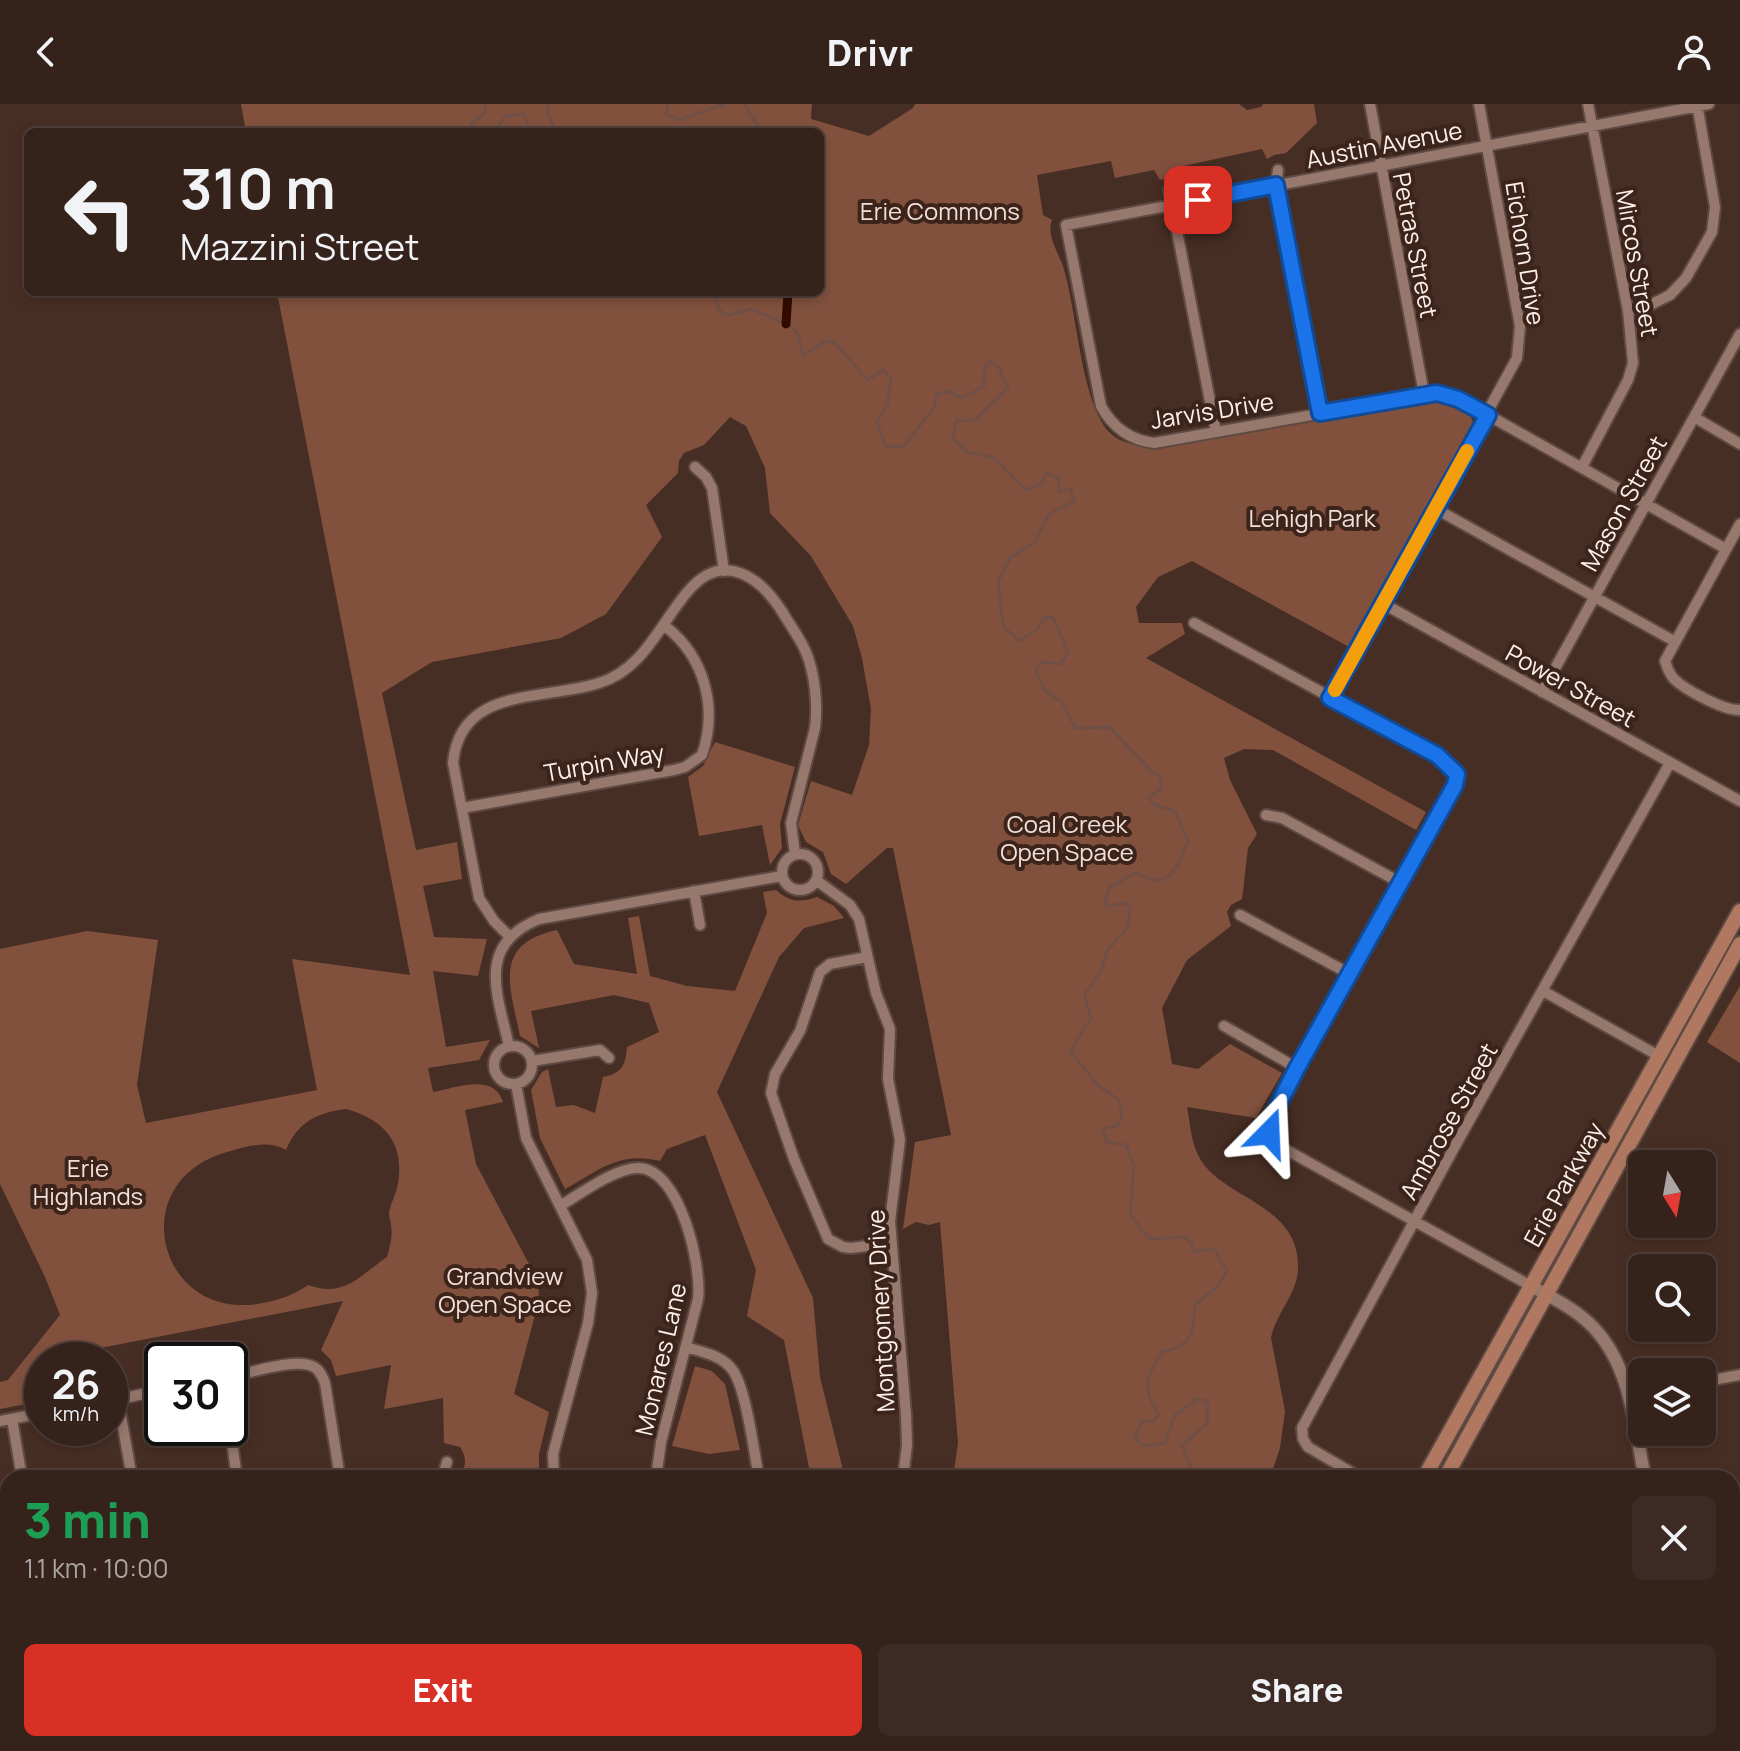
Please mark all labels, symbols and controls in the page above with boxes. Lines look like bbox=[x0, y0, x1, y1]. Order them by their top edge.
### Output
text: Drivr bbox=[827, 28, 913, 77]
icon: back bbox=[24, 30, 68, 74]
icon: person bbox=[1672, 30, 1716, 74]
street label: Austin Avenue bbox=[1303, 113, 1465, 175]
text: 310 m bbox=[180, 149, 336, 226]
icon: left bbox=[48, 160, 152, 264]
pin bbox=[1164, 166, 1232, 234]
street label: Petras Street bbox=[1386, 169, 1446, 321]
icon: arrive bbox=[1176, 178, 1220, 222]
street label: Eichorn Drive bbox=[1498, 179, 1554, 327]
street label: Mircos Street bbox=[1609, 187, 1667, 339]
park label: Erie Commons bbox=[860, 194, 1020, 227]
text: Mazzini Street bbox=[180, 222, 420, 271]
street label: Jarvis Drive bbox=[1148, 384, 1276, 436]
street label: Mason Street bbox=[1572, 429, 1674, 577]
park label: Lehigh Park bbox=[1248, 501, 1377, 534]
street label: Power Street bbox=[1500, 636, 1642, 734]
street label: Turpin Way bbox=[541, 735, 667, 789]
park label: Coal Creek Open Space bbox=[1000, 807, 1134, 868]
street label: Ambrose Street bbox=[1391, 1037, 1505, 1205]
position arrow bbox=[1227, 1091, 1311, 1175]
street label: Erie Parkway bbox=[1515, 1116, 1611, 1252]
north arrow bbox=[1628, 1150, 1716, 1238]
map controls bbox=[1628, 1150, 1716, 1446]
park label: Erie Highlands bbox=[33, 1151, 143, 1212]
street label: Montgomery Drive bbox=[858, 1209, 902, 1413]
button: search bbox=[1628, 1254, 1716, 1342]
park label: Grandview Open Space bbox=[438, 1259, 572, 1320]
street label: Monares Lane bbox=[626, 1279, 694, 1439]
speed limit sign: 30 bbox=[144, 1342, 248, 1446]
text: 26 bbox=[52, 1356, 100, 1411]
button: layers bbox=[1628, 1358, 1716, 1446]
text: km/h bbox=[53, 1400, 99, 1427]
text: 3 min bbox=[24, 1487, 151, 1552]
button: close bbox=[1632, 1496, 1716, 1580]
text: 1.1 km · 10:00 bbox=[24, 1550, 169, 1586]
button: Exit bbox=[24, 1644, 862, 1736]
button: Share bbox=[878, 1644, 1716, 1736]

